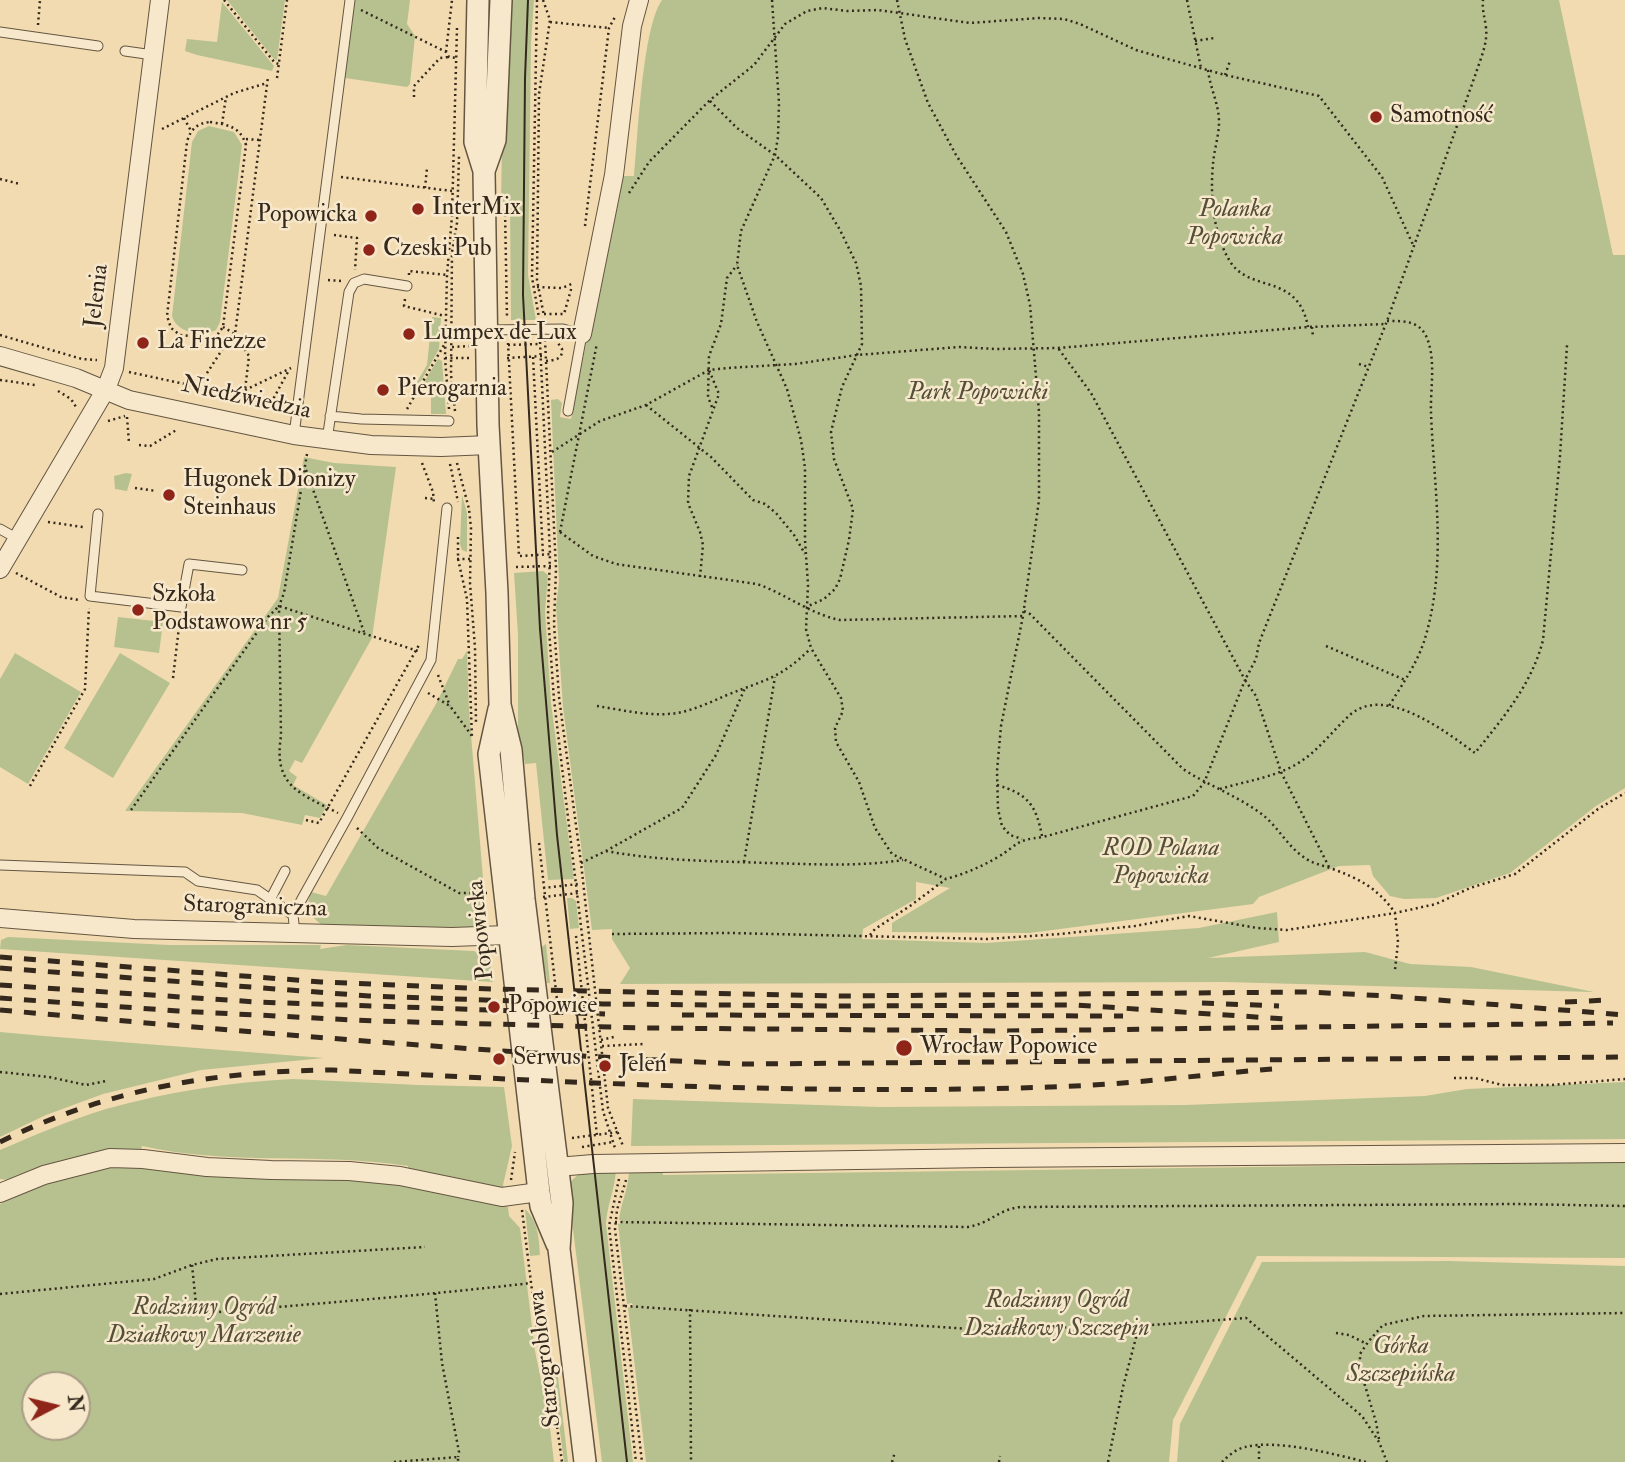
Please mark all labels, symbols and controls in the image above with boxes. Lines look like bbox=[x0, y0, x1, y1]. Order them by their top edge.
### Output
place label: Samotność bbox=[1390, 103, 1493, 131]
marker: Samotność bbox=[1368, 109, 1384, 125]
place label: InterMix bbox=[432, 195, 521, 223]
park label: Polanka Popowicka bbox=[1187, 197, 1283, 253]
marker: InterMix bbox=[410, 201, 426, 217]
place label: Popowicka bbox=[257, 202, 357, 230]
marker: Popowicka bbox=[363, 208, 379, 224]
place label: Czeski Pub bbox=[383, 236, 491, 264]
marker: Czeski Pub bbox=[361, 242, 377, 258]
street label: Jelenia bbox=[80, 262, 116, 330]
place label: Lumpex de Lux bbox=[423, 320, 577, 348]
marker: Lumpex de Lux bbox=[401, 326, 417, 342]
place label: La Finezze bbox=[157, 329, 266, 357]
marker: La Finezze bbox=[135, 335, 151, 351]
street label: Niedźwiedzia bbox=[179, 371, 313, 427]
place label: Pierogarnia bbox=[397, 376, 507, 404]
park label: Park Popowicki bbox=[908, 380, 1048, 408]
marker: Pierogarnia bbox=[375, 382, 391, 398]
place label: Hugonek Dionizy Steinhaus bbox=[183, 467, 355, 523]
marker: Hugonek Dionizy Steinhaus bbox=[161, 487, 177, 503]
place label: Szkoła Podstawowa nr 5 bbox=[152, 582, 307, 638]
marker: Szkoła Podstawowa nr 5 bbox=[130, 602, 146, 618]
park label: ROD Polana Popowicka bbox=[1102, 836, 1220, 892]
street label: Popowicka bbox=[462, 879, 502, 981]
street label: Starograniczna bbox=[182, 891, 328, 925]
place label: Popowice bbox=[508, 993, 597, 1021]
marker: Popowice bbox=[486, 999, 502, 1015]
place label: Wrocław Popowice bbox=[920, 1034, 1097, 1062]
marker: Wrocław Popowice bbox=[894, 1038, 914, 1058]
place label: Serwus bbox=[513, 1045, 581, 1073]
marker: Serwus bbox=[491, 1051, 507, 1067]
place label: Jeleń bbox=[619, 1052, 667, 1080]
marker: Jeleń bbox=[597, 1058, 613, 1074]
park label: Rodzinny Ogród Działkowy Szczepin bbox=[964, 1288, 1150, 1344]
street label: Starogroblowa bbox=[523, 1289, 569, 1429]
park label: Rodzinny Ogród Działkowy Marzenie bbox=[107, 1295, 301, 1351]
park label: Górka Szczepińska bbox=[1347, 1334, 1455, 1390]
north arrow bbox=[21, 1371, 91, 1441]
text: N bbox=[62, 1394, 88, 1414]

